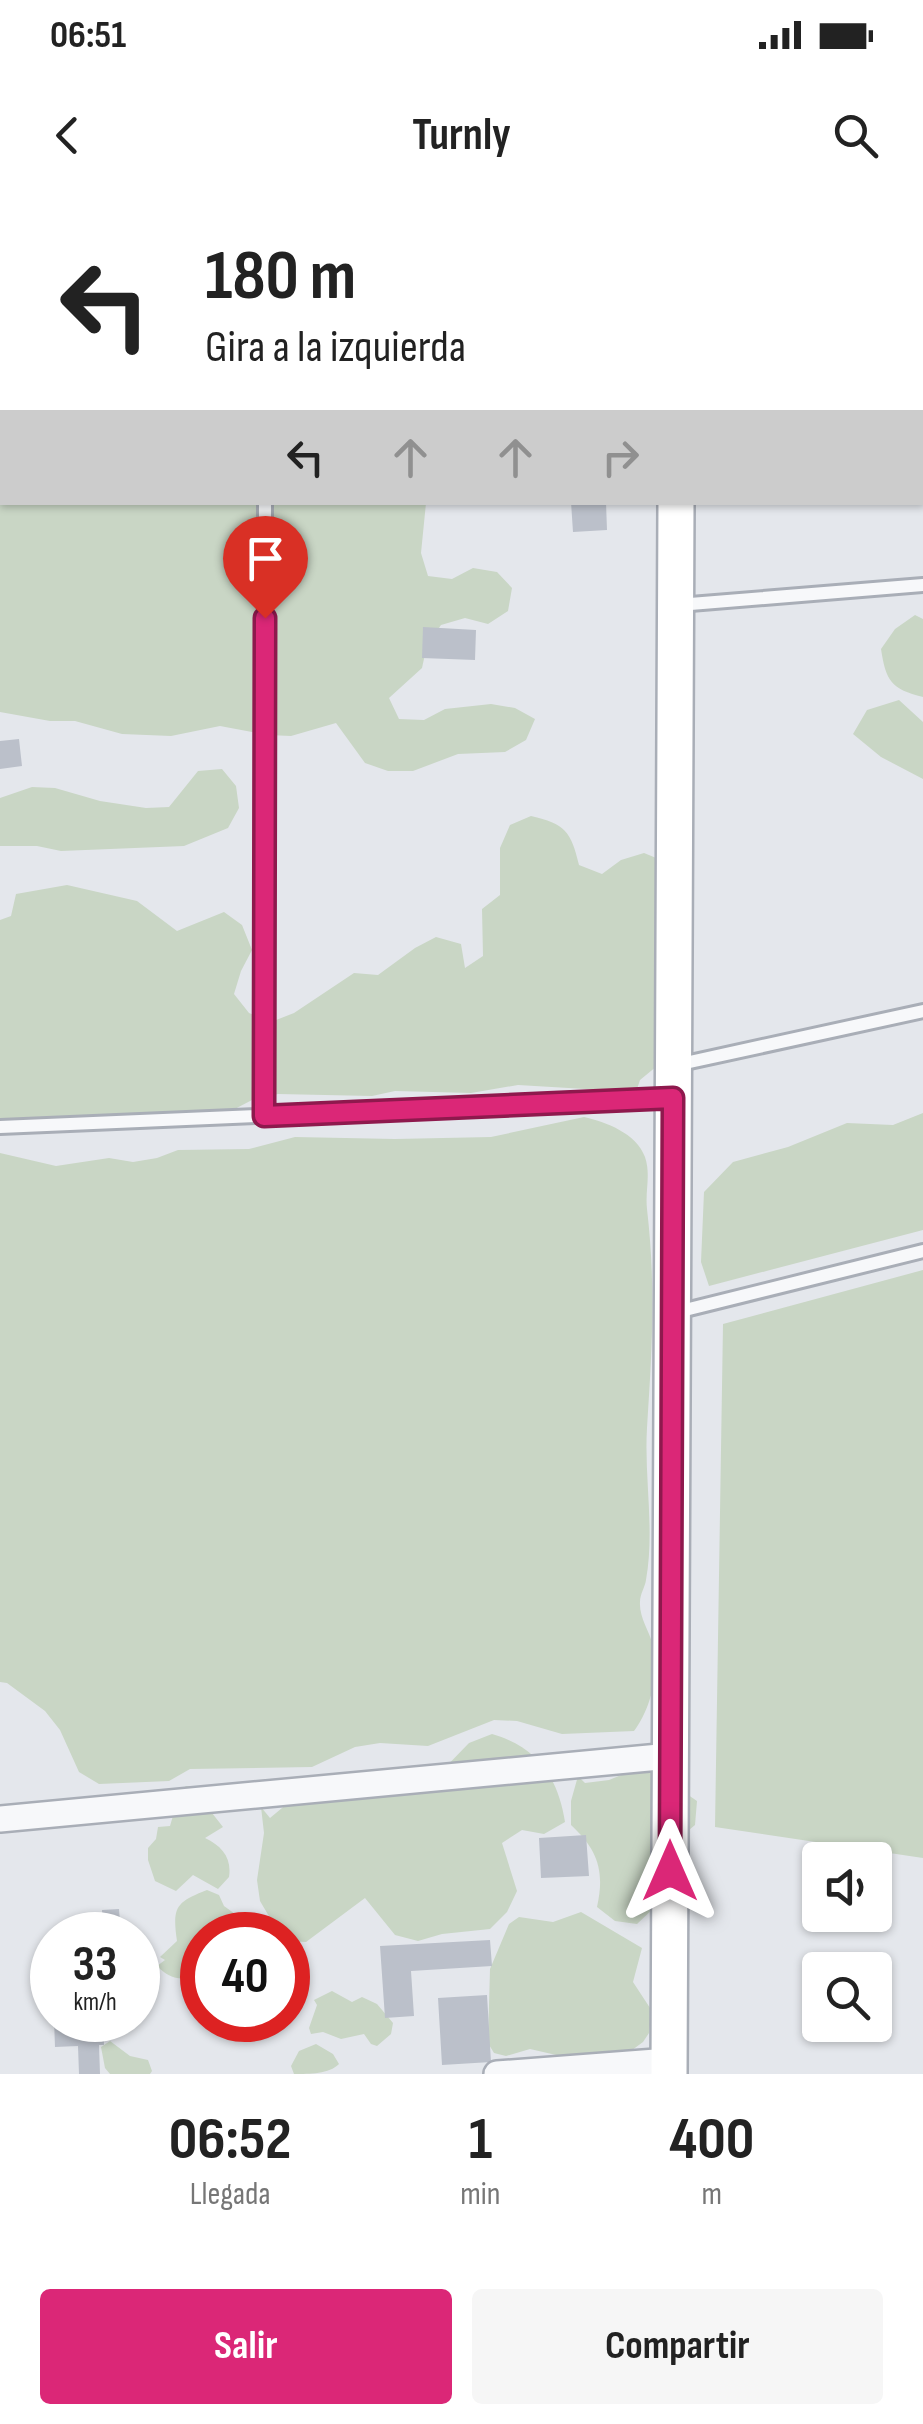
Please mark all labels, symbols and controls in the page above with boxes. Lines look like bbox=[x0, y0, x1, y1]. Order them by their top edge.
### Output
text: 06:51 bbox=[50, 13, 126, 58]
icon: back bbox=[40, 108, 95, 163]
text: Turnly bbox=[412, 108, 511, 163]
icon: search bbox=[828, 108, 883, 163]
text: 180 m bbox=[205, 235, 356, 319]
icon: left bbox=[40, 240, 170, 370]
text: Gira a la izquierda bbox=[205, 320, 466, 375]
icon: left bbox=[278, 430, 333, 485]
icon: ahead bbox=[383, 430, 438, 485]
icon: ahead bbox=[488, 430, 543, 485]
icon: right bbox=[593, 430, 648, 485]
pin bbox=[223, 516, 308, 619]
icon: arrive bbox=[238, 531, 293, 586]
position arrow bbox=[618, 1819, 722, 1923]
map controls bbox=[802, 1842, 892, 2042]
button: sound bbox=[802, 1842, 892, 1932]
speed limit sign: 40 bbox=[180, 1912, 310, 2042]
text: 33 bbox=[73, 1935, 117, 1995]
button: search bbox=[802, 1952, 892, 2042]
text: km/h bbox=[73, 1987, 117, 2018]
text: 06:52 bbox=[169, 2104, 292, 2176]
text: 1 bbox=[469, 2104, 492, 2176]
text: 400 bbox=[669, 2104, 754, 2176]
text: Llegada bbox=[190, 2175, 271, 2214]
text: min bbox=[460, 2175, 501, 2214]
text: m bbox=[701, 2175, 722, 2214]
button: Salir bbox=[40, 2289, 452, 2404]
button: Compartir bbox=[472, 2289, 883, 2404]

